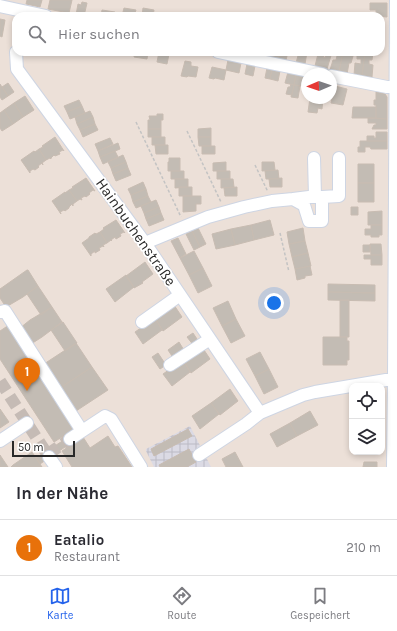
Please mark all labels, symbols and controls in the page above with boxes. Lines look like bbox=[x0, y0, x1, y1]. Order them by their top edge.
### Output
search box bbox=[12, 12, 385, 56]
icon: search bbox=[26, 23, 48, 45]
text: Hier suchen bbox=[58, 25, 140, 43]
north arrow bbox=[301, 68, 337, 104]
street label: Hainbuchenstraße bbox=[92, 175, 180, 289]
your location bbox=[264, 293, 284, 313]
pin: 1 bbox=[14, 358, 40, 391]
map controls bbox=[349, 383, 385, 455]
button: locate bbox=[349, 383, 385, 419]
button: layers bbox=[349, 419, 385, 455]
scale bar bbox=[12, 439, 75, 458]
text: 50 m bbox=[18, 441, 44, 454]
text: In der Nähe bbox=[16, 483, 108, 503]
text: Eatalio bbox=[54, 531, 104, 549]
text: 1 bbox=[27, 540, 31, 555]
text: 210 m bbox=[346, 540, 381, 555]
text: Restaurant bbox=[54, 549, 120, 564]
tab: Karte bbox=[47, 585, 73, 622]
tab: Route bbox=[167, 585, 196, 622]
tab: Gespeichert bbox=[290, 585, 350, 622]

